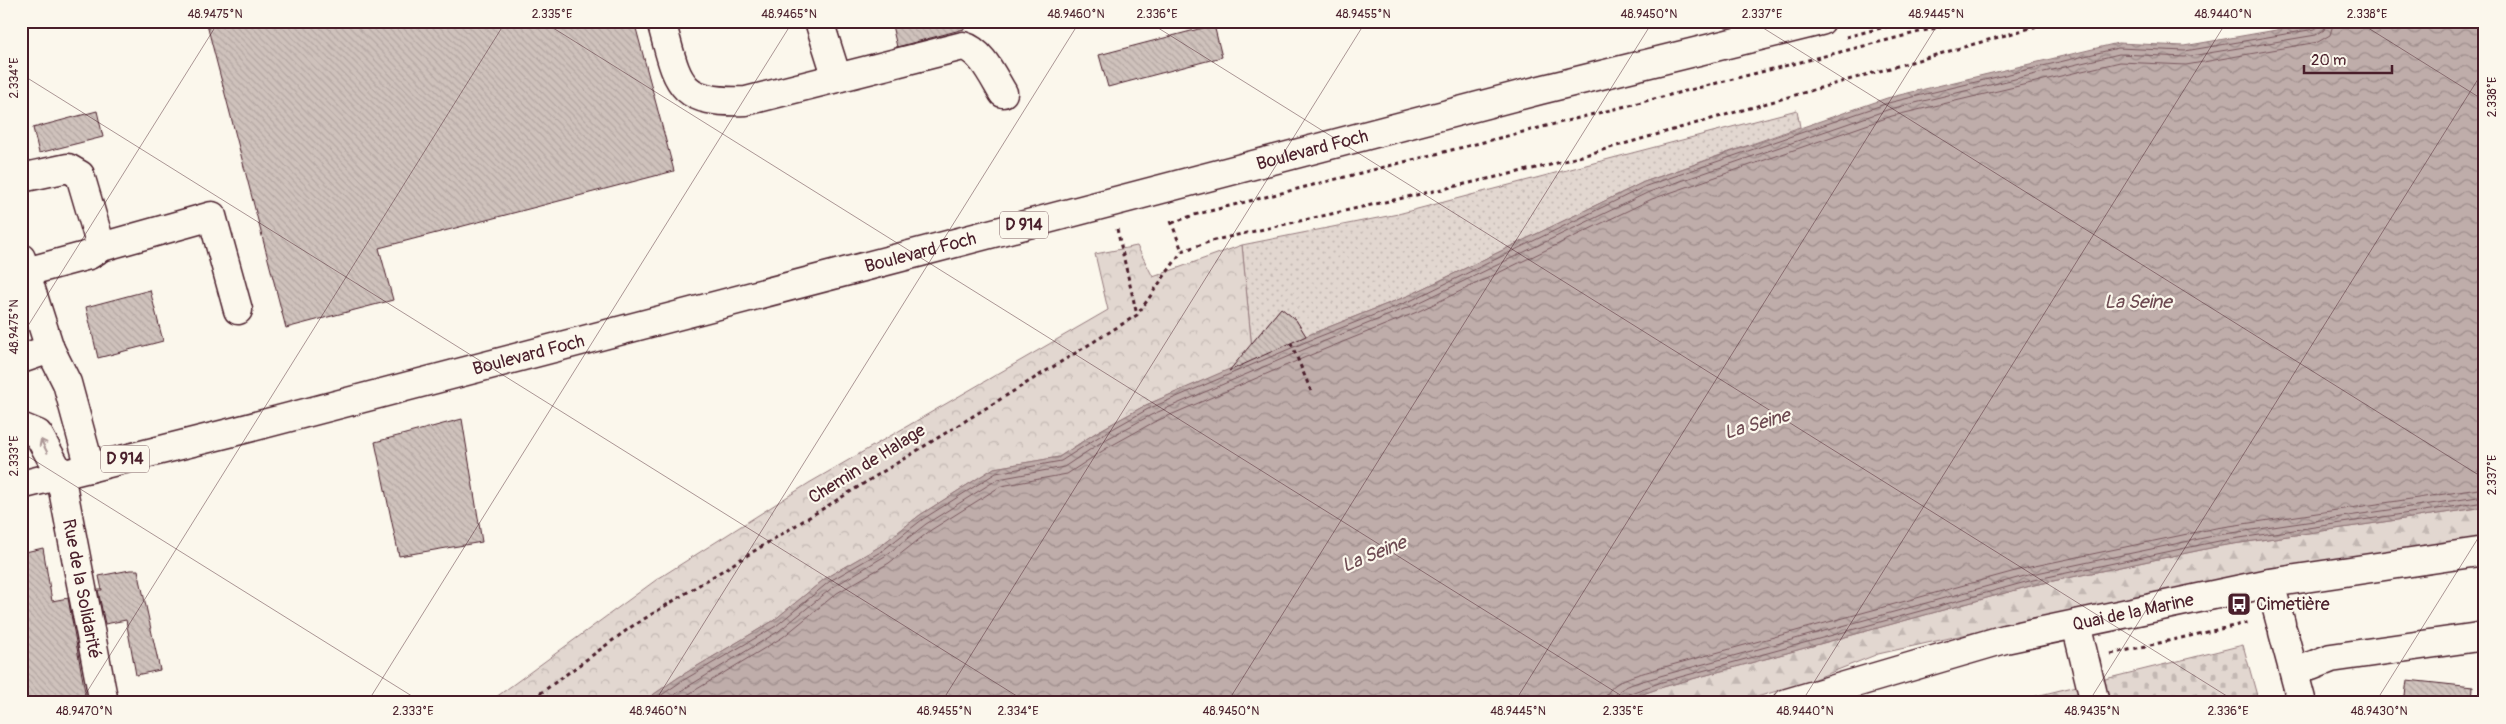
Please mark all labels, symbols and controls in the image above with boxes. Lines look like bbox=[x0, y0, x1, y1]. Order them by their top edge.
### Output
text: 48.9475°N bbox=[188, 7, 243, 22]
text: 2.335°E bbox=[532, 7, 572, 22]
text: 48.9465°N bbox=[761, 7, 817, 22]
text: 48.9460°N bbox=[1047, 7, 1105, 22]
text: 2.336°E bbox=[1136, 7, 1178, 22]
text: 48.9455°N bbox=[1335, 7, 1391, 22]
text: 48.9450°N bbox=[1621, 7, 1677, 22]
text: 2.337°E bbox=[1742, 7, 1782, 22]
text: 48.9445°N bbox=[1908, 7, 1964, 22]
text: 48.9440°N bbox=[2194, 7, 2252, 22]
text: 2.338°E bbox=[2347, 7, 2387, 22]
scale bar bbox=[2304, 42, 2391, 74]
text: 20 m bbox=[2311, 51, 2346, 70]
text: 2.334°E bbox=[7, 57, 22, 99]
text: 2.338°E bbox=[2485, 77, 2500, 117]
street label: Boulevard Foch bbox=[1254, 124, 1370, 175]
road number: D 914 bbox=[1000, 212, 1048, 238]
street label: Boulevard Foch bbox=[862, 226, 979, 278]
water label: La Seine bbox=[2104, 290, 2173, 314]
text: 48.9475°N bbox=[7, 300, 22, 355]
street label: Boulevard Foch bbox=[470, 329, 587, 380]
water label: La Seine bbox=[1721, 403, 1794, 445]
street label: Chemin de Halage bbox=[804, 419, 930, 509]
text: 2.333°E bbox=[7, 436, 22, 476]
one-way arrow bbox=[39, 439, 49, 454]
road number: D 914 bbox=[101, 446, 149, 472]
text: 2.337°E bbox=[2485, 455, 2500, 495]
street label: Rue de la Solidarité bbox=[57, 517, 107, 661]
water label: La Seine bbox=[1338, 530, 1411, 578]
street label: Quai de la Marine bbox=[2070, 588, 2196, 636]
bus stop icon: Cimetière bbox=[2226, 591, 2252, 617]
place label: Cimetière bbox=[2256, 593, 2330, 616]
text: 48.9470°N bbox=[56, 704, 112, 719]
text: 2.333°E bbox=[393, 704, 433, 719]
text: 48.9460°N bbox=[629, 704, 687, 719]
text: 48.9455°N bbox=[916, 704, 972, 719]
text: 2.334°E bbox=[997, 704, 1039, 719]
text: 48.9450°N bbox=[1203, 704, 1259, 719]
text: 48.9445°N bbox=[1490, 704, 1546, 719]
text: 2.335°E bbox=[1603, 704, 1643, 719]
text: 48.9440°N bbox=[1776, 704, 1834, 719]
text: 48.9435°N bbox=[2064, 704, 2120, 719]
text: 2.336°E bbox=[2207, 704, 2249, 719]
text: 48.9430°N bbox=[2350, 704, 2408, 719]

